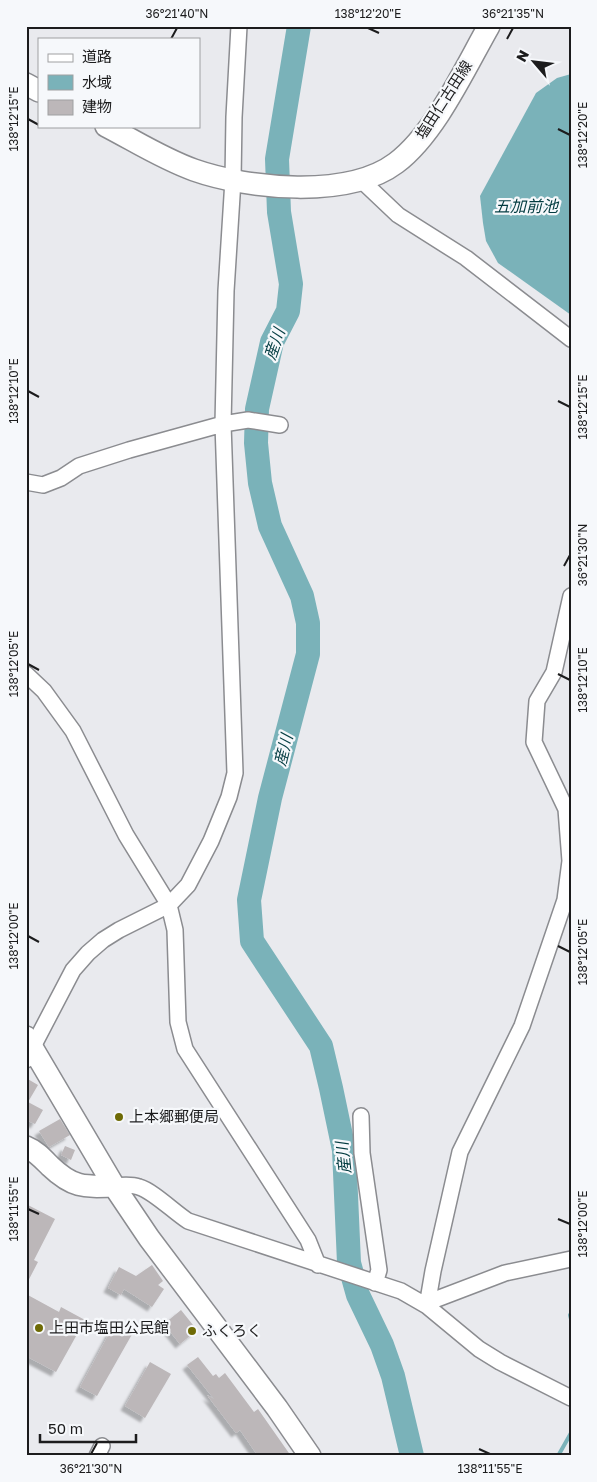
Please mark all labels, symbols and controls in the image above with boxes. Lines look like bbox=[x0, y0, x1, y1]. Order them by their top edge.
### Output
text: 36°21'40"N bbox=[146, 6, 208, 21]
text: 138°12'20"E bbox=[335, 6, 401, 21]
text: 36°21'35"N bbox=[482, 6, 544, 21]
legend bbox=[38, 38, 200, 128]
north arrow bbox=[510, 38, 560, 88]
text: 道路 bbox=[82, 47, 112, 65]
text: N bbox=[512, 47, 532, 64]
street label: 塩田仁古田線 bbox=[411, 57, 475, 142]
text: 水域 bbox=[82, 73, 112, 91]
text: 138°12'15"E bbox=[6, 86, 21, 152]
text: 建物 bbox=[82, 97, 112, 115]
text: 138°12'20"E bbox=[575, 102, 590, 168]
water label: 五加前池 bbox=[494, 196, 560, 216]
water label: 産川 bbox=[259, 324, 289, 362]
text: 138°12'10"E bbox=[6, 358, 21, 424]
text: 138°12'15"E bbox=[575, 374, 590, 440]
text: 36°21'30"N bbox=[575, 524, 590, 586]
text: 138°12'05"E bbox=[6, 631, 21, 697]
text: 138°12'10"E bbox=[575, 647, 590, 713]
water label: 産川 bbox=[269, 730, 297, 768]
text: 138°12'00"E bbox=[6, 902, 21, 970]
text: 138°12'05"E bbox=[575, 919, 590, 985]
place label: 上本郷郵便局 bbox=[129, 1107, 219, 1125]
marker: 上本郷郵便局 bbox=[113, 1111, 125, 1123]
water label: 産川 bbox=[331, 1139, 355, 1175]
text: 138°11'55"E bbox=[6, 1176, 21, 1242]
text: 138°12'00"E bbox=[575, 1190, 590, 1258]
place label: 上田市塩田公民館 bbox=[49, 1318, 169, 1336]
place label: ふくろく bbox=[202, 1321, 262, 1339]
marker: 上田市塩田公民館 bbox=[33, 1322, 45, 1334]
marker: ふくろく bbox=[186, 1325, 198, 1337]
scale bar bbox=[40, 1412, 136, 1444]
text: 50 m bbox=[48, 1419, 83, 1437]
text: 36°21'30"N bbox=[60, 1461, 122, 1476]
text: 138°11'55"E bbox=[457, 1461, 523, 1476]

